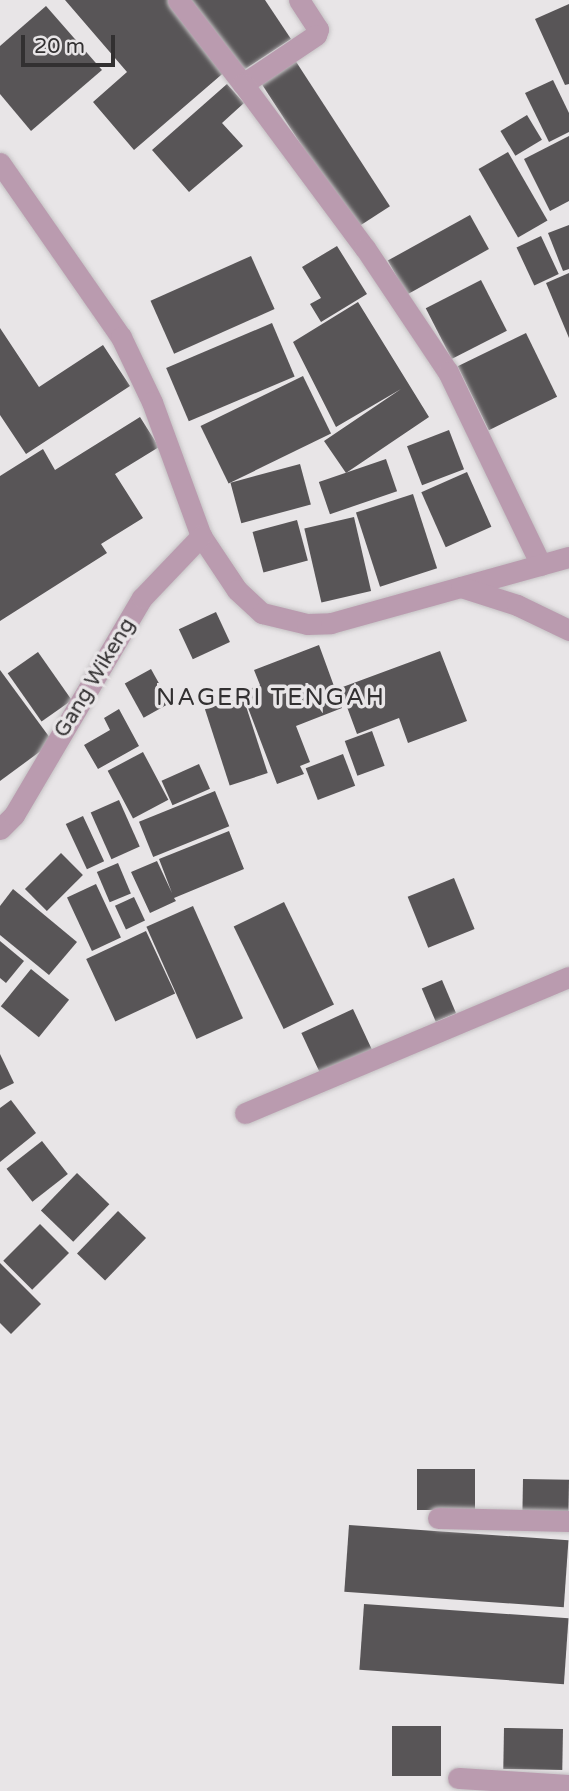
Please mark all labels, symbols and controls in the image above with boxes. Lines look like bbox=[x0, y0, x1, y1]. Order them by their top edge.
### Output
scale bar bbox=[24, 21, 119, 65]
text: 20 m bbox=[34, 34, 85, 59]
street label: Gang Wikeng bbox=[50, 614, 140, 742]
district label: NAGERI TENGAH bbox=[158, 684, 384, 712]

